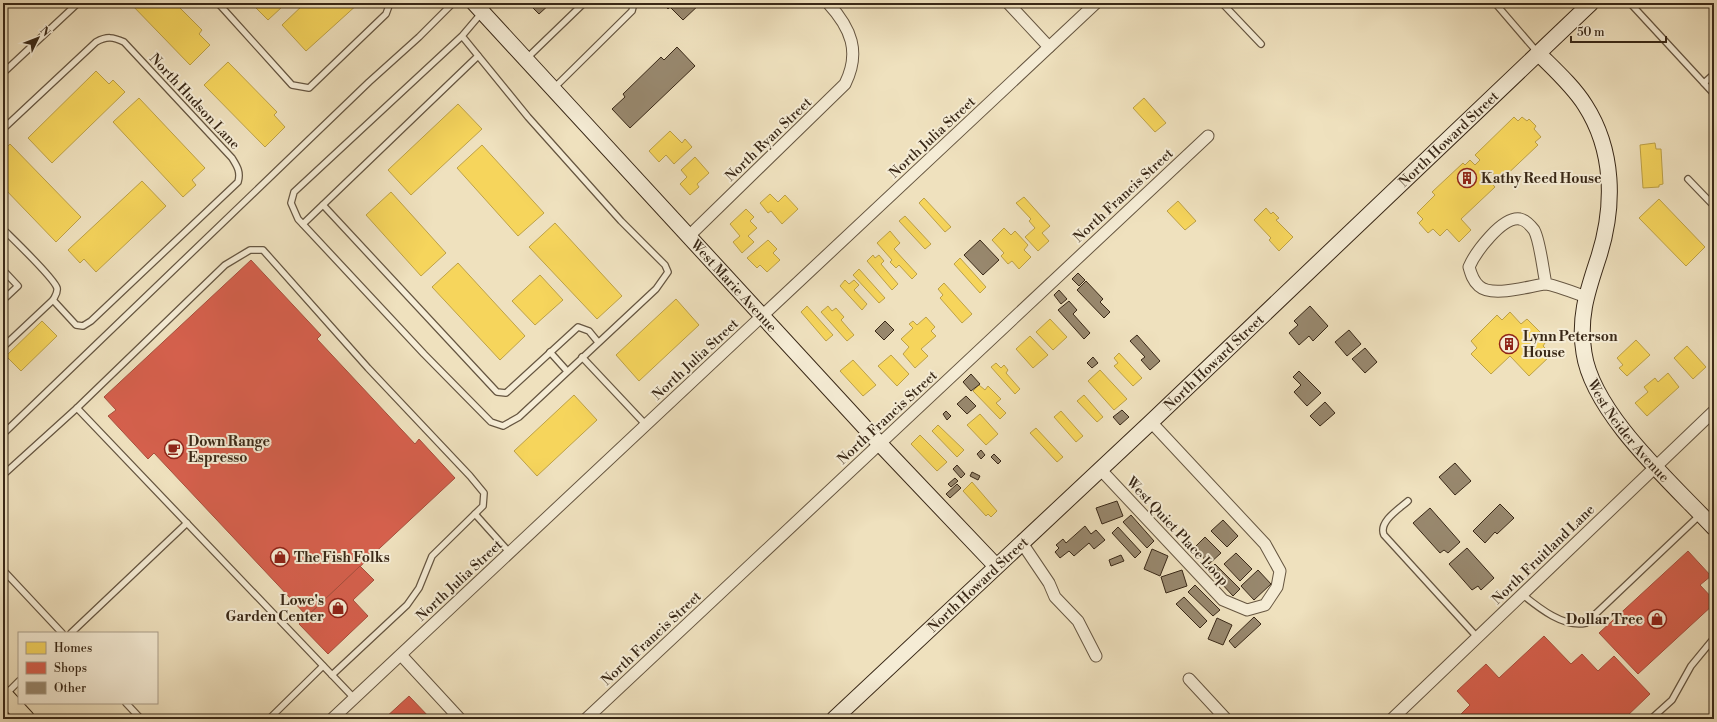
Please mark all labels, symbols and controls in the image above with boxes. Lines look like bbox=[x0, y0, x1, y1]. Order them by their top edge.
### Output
north arrow bbox=[18, 18, 58, 58]
scale bar bbox=[1571, 18, 1666, 44]
text: N bbox=[36, 24, 53, 40]
text: 50 m bbox=[1577, 25, 1605, 40]
street label: North Hudson Lane bbox=[145, 50, 243, 154]
street label: North Howard Street bbox=[1395, 88, 1503, 191]
street label: North Julia Street bbox=[886, 93, 980, 182]
street label: North Ryan Street bbox=[722, 94, 816, 186]
street label: North Francis Street bbox=[1070, 145, 1177, 247]
building icon: Kathy Reed House bbox=[1456, 167, 1478, 189]
place label: Kathy Reed House bbox=[1481, 170, 1602, 188]
street label: West Marie Avenue bbox=[686, 235, 780, 336]
street label: North Howard Street bbox=[1161, 311, 1268, 415]
street label: North Julia Street bbox=[649, 315, 743, 404]
place label: Lynn Peterson House bbox=[1523, 328, 1618, 362]
building icon: Lynn Peterson House bbox=[1498, 333, 1520, 355]
street label: North Francis Street bbox=[834, 367, 941, 469]
street label: West Neider Avenue bbox=[1583, 376, 1673, 487]
place label: Down Range Espresso bbox=[188, 433, 270, 467]
cafe icon: Down Range Espresso bbox=[163, 438, 185, 460]
street label: West Quiet Place Loop bbox=[1121, 473, 1232, 590]
street label: North Fruitland Lane bbox=[1488, 501, 1599, 608]
street label: North Howard Street bbox=[924, 533, 1033, 637]
street label: North Julia Street bbox=[413, 536, 507, 625]
shop icon: The Fish Folks bbox=[269, 546, 291, 568]
place label: The Fish Folks bbox=[294, 549, 390, 567]
street label: North Francis Street bbox=[598, 588, 705, 690]
place label: Lowe's Garden Center bbox=[226, 592, 324, 626]
shop icon: Lowe's Garden Center bbox=[327, 597, 349, 619]
shop icon: Dollar Tree bbox=[1646, 608, 1668, 630]
place label: Dollar Tree bbox=[1566, 611, 1643, 629]
legend bbox=[18, 632, 158, 704]
text: Homes bbox=[54, 641, 92, 656]
text: Shops bbox=[54, 661, 87, 676]
text: Other bbox=[54, 681, 86, 696]

